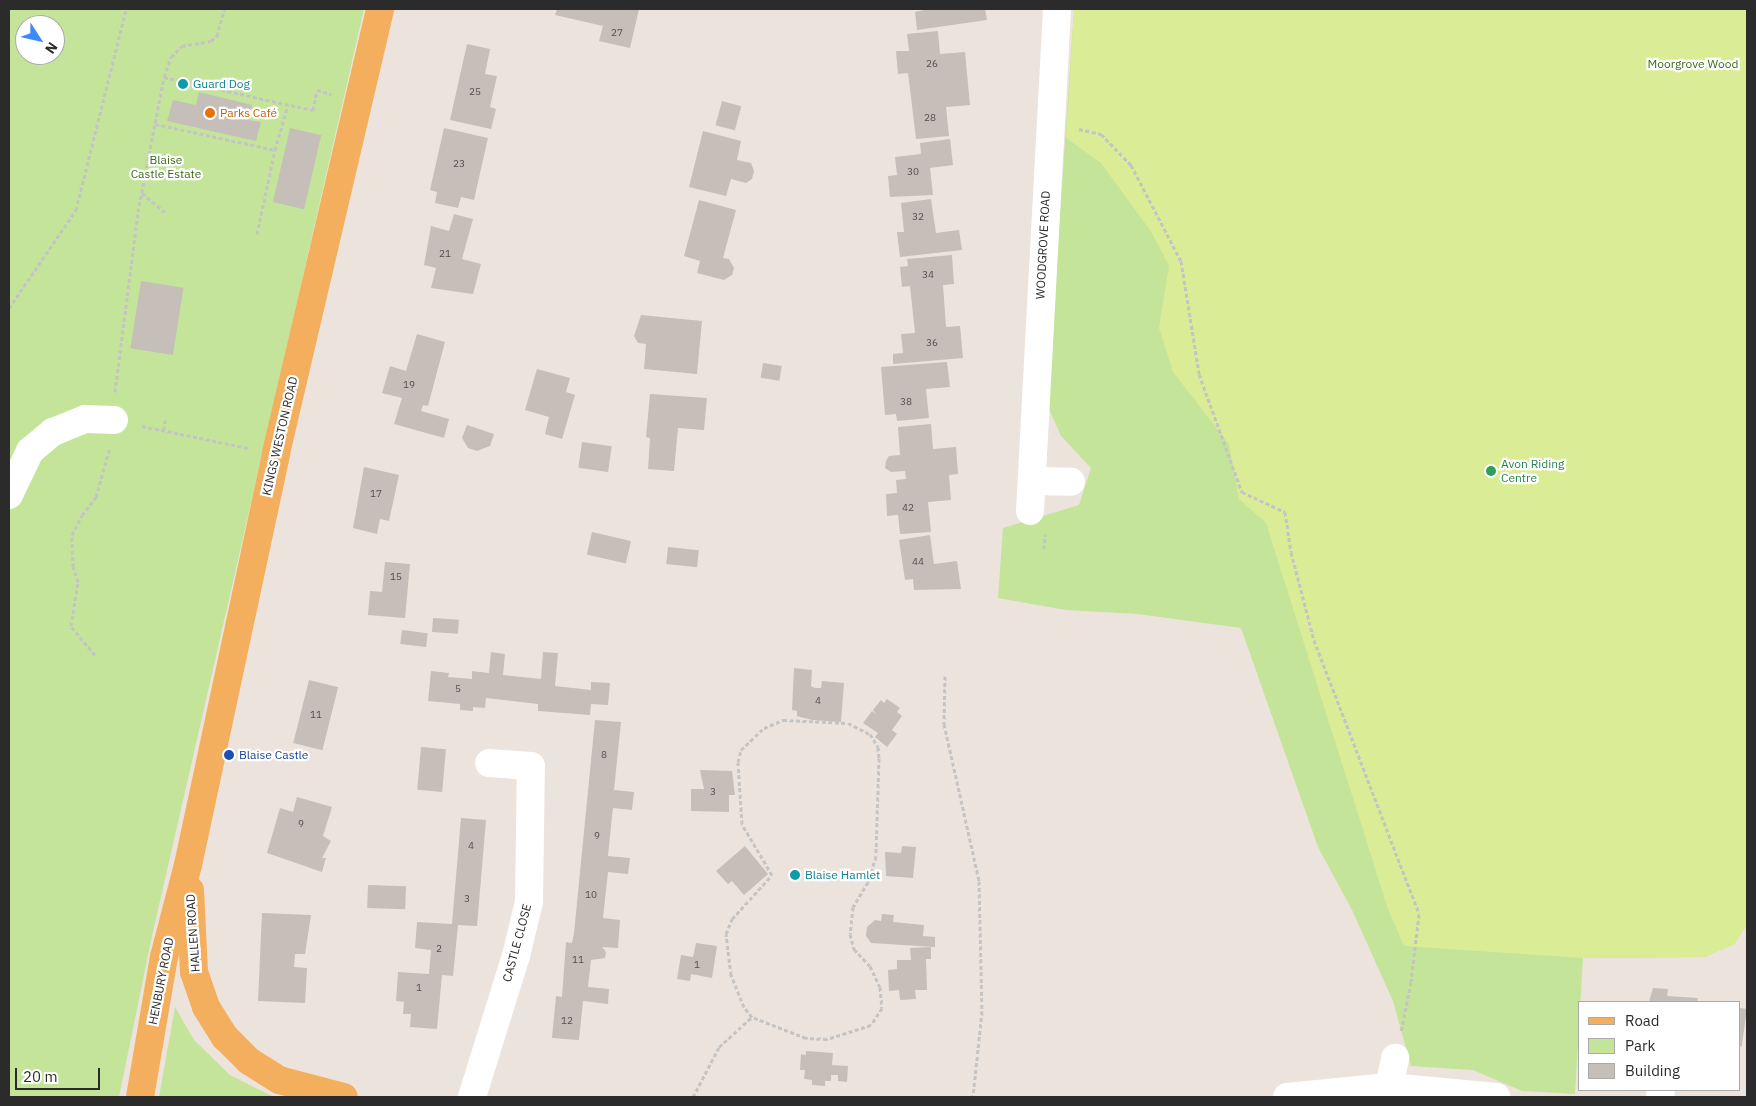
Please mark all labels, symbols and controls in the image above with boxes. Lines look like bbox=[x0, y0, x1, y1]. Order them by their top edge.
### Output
north arrow bbox=[15, 15, 65, 65]
house number: 27 bbox=[611, 27, 623, 39]
text: N bbox=[41, 39, 62, 57]
park label: Moorgrove Wood bbox=[1648, 57, 1738, 71]
house number: 26 bbox=[926, 58, 938, 70]
place label: Guard Dog bbox=[193, 77, 250, 91]
marker: Guard Dog bbox=[177, 78, 189, 90]
house number: 25 bbox=[469, 86, 481, 98]
place label: Parks Café bbox=[220, 106, 277, 120]
marker: Parks Café bbox=[204, 107, 216, 119]
house number: 28 bbox=[924, 112, 936, 124]
park label: Blaise Castle Estate bbox=[131, 153, 201, 181]
house number: 23 bbox=[453, 158, 465, 170]
house number: 30 bbox=[907, 166, 919, 178]
street label: WOODGROVE ROAD bbox=[1033, 190, 1053, 300]
house number: 32 bbox=[912, 211, 924, 223]
house number: 21 bbox=[439, 248, 451, 260]
house number: 34 bbox=[922, 269, 934, 281]
house number: 36 bbox=[926, 337, 938, 349]
street label: KINGS WESTON ROAD bbox=[259, 375, 301, 497]
house number: 19 bbox=[403, 379, 415, 391]
house number: 38 bbox=[900, 396, 912, 408]
place label: Avon Riding Centre bbox=[1501, 457, 1564, 485]
marker: Avon Riding Centre bbox=[1485, 465, 1497, 477]
house number: 17 bbox=[370, 488, 382, 500]
house number: 42 bbox=[902, 502, 914, 514]
house number: 44 bbox=[912, 556, 924, 568]
house number: 15 bbox=[390, 571, 402, 583]
house number: 5 bbox=[455, 683, 461, 695]
house number: 4 bbox=[815, 695, 821, 707]
house number: 11 bbox=[310, 709, 322, 721]
place label: Blaise Castle bbox=[239, 748, 308, 762]
marker: Blaise Castle bbox=[223, 749, 235, 761]
house number: 8 bbox=[601, 749, 607, 761]
house number: 3 bbox=[710, 786, 716, 798]
house number: 9 bbox=[298, 818, 304, 830]
house number: 9 bbox=[594, 830, 600, 842]
house number: 4 bbox=[468, 840, 474, 852]
place label: Blaise Hamlet bbox=[805, 868, 880, 882]
marker: Blaise Hamlet bbox=[789, 869, 801, 881]
house number: 10 bbox=[585, 889, 597, 901]
house number: 3 bbox=[464, 893, 470, 905]
street label: HALLEN ROAD bbox=[183, 894, 203, 972]
street label: CASTLE CLOSE bbox=[500, 902, 534, 984]
street label: HENBURY ROAD bbox=[145, 936, 177, 1026]
house number: 2 bbox=[436, 943, 442, 955]
house number: 11 bbox=[572, 954, 584, 966]
house number: 1 bbox=[694, 959, 700, 971]
house number: 1 bbox=[416, 982, 422, 994]
legend bbox=[1578, 1001, 1741, 1091]
text: Road bbox=[1625, 1011, 1660, 1030]
house number: 12 bbox=[561, 1015, 573, 1027]
text: Park bbox=[1625, 1036, 1655, 1055]
scale bar bbox=[18, 1058, 102, 1090]
text: Building bbox=[1625, 1061, 1680, 1080]
text: 20 m bbox=[23, 1067, 58, 1086]

